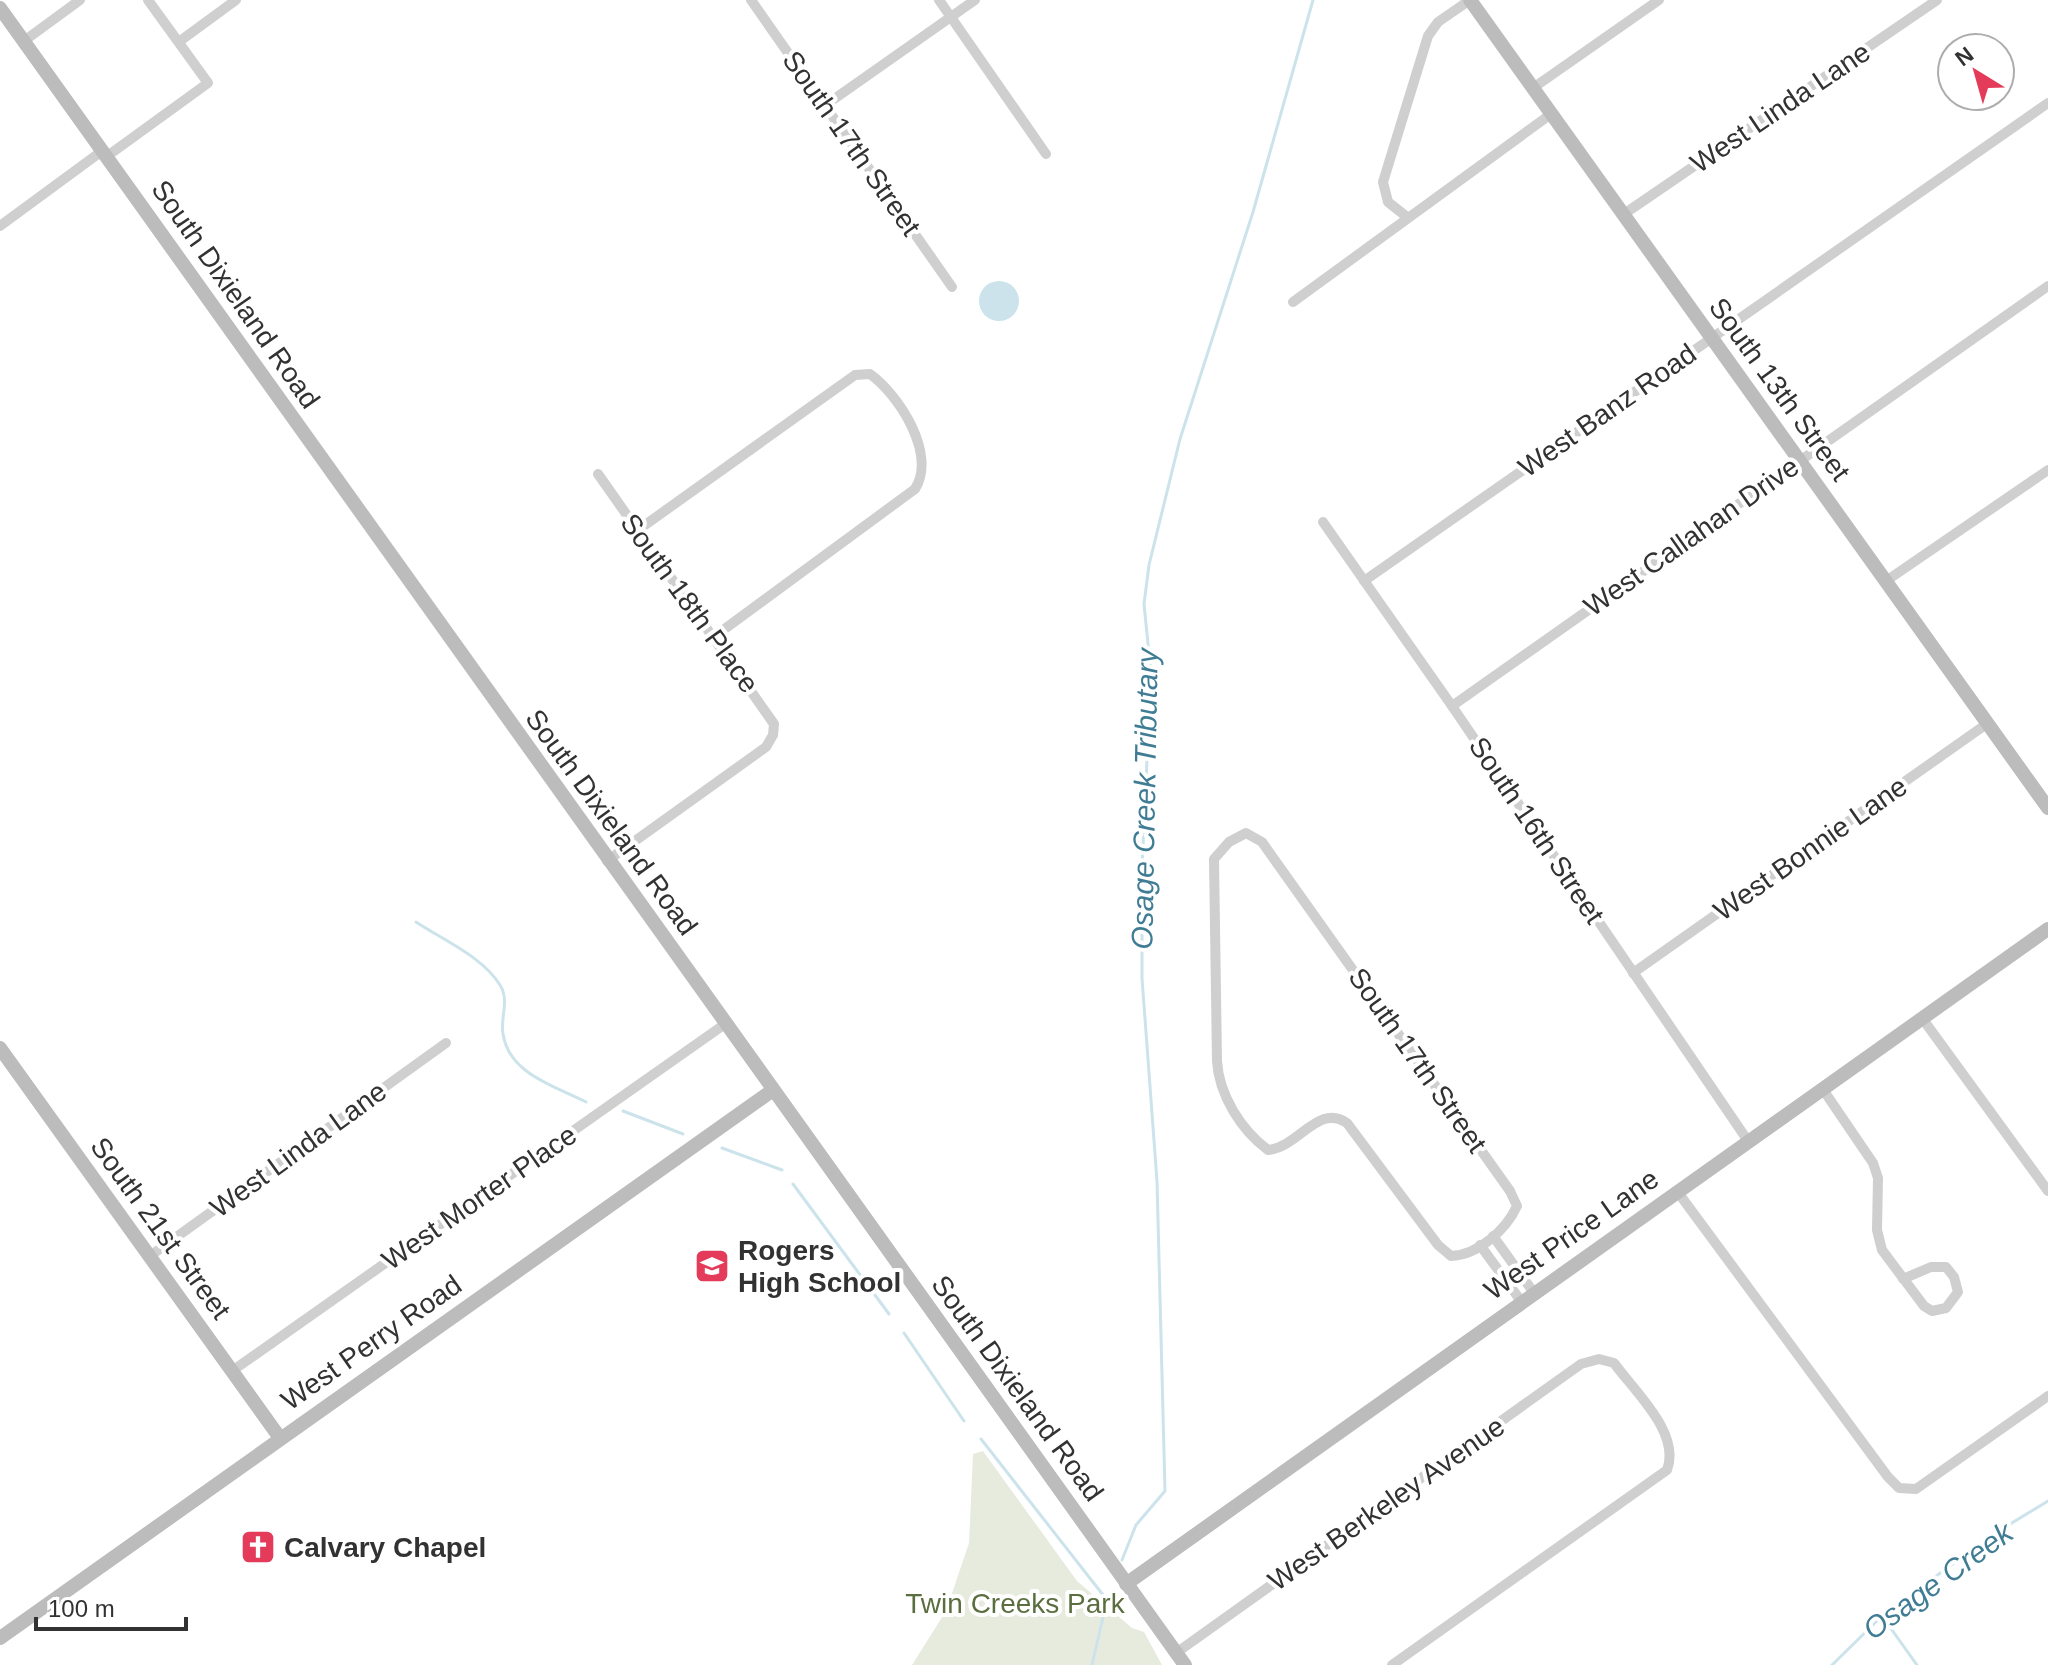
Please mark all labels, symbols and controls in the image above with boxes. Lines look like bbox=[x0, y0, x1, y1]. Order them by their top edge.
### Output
north arrow bbox=[1936, 32, 2016, 112]
street label: West Linda Lane bbox=[1685, 36, 1876, 179]
text: N bbox=[1950, 42, 1978, 71]
street label: South 17th Street bbox=[776, 45, 927, 242]
street label: South Dixieland Road bbox=[145, 174, 326, 414]
street label: South 13th Street bbox=[1703, 292, 1856, 487]
street label: West Banz Road bbox=[1513, 338, 1702, 483]
street label: West Callahan Drive bbox=[1578, 451, 1804, 622]
street label: South 18th Place bbox=[614, 508, 765, 699]
water label: Osage Creek Tributary bbox=[1125, 646, 1164, 950]
street label: South Dixieland Road bbox=[519, 704, 704, 941]
street label: South 16th Street bbox=[1463, 731, 1610, 929]
street label: West Bonnie Lane bbox=[1708, 770, 1913, 927]
street label: South 17th Street bbox=[1342, 962, 1493, 1159]
street label: West Linda Lane bbox=[204, 1075, 392, 1224]
street label: West Morter Place bbox=[376, 1119, 582, 1276]
street label: South 21st Street bbox=[84, 1132, 237, 1325]
street label: West Price Lane bbox=[1478, 1163, 1664, 1306]
place label: Rogers High School bbox=[738, 1235, 901, 1298]
school or university icon: Rogers High School bbox=[693, 1247, 731, 1285]
street label: West Perry Road bbox=[275, 1269, 467, 1416]
street label: South Dixieland Road bbox=[925, 1270, 1110, 1507]
street label: West Berkeley Avenue bbox=[1262, 1410, 1510, 1597]
water label: Osage Creek bbox=[1857, 1514, 2021, 1646]
church icon: Calvary Chapel bbox=[239, 1528, 277, 1566]
place label: Calvary Chapel bbox=[284, 1532, 486, 1563]
scale bar bbox=[36, 1581, 186, 1631]
park label: Twin Creeks Park bbox=[905, 1588, 1126, 1619]
text: 100 m bbox=[48, 1595, 115, 1622]

